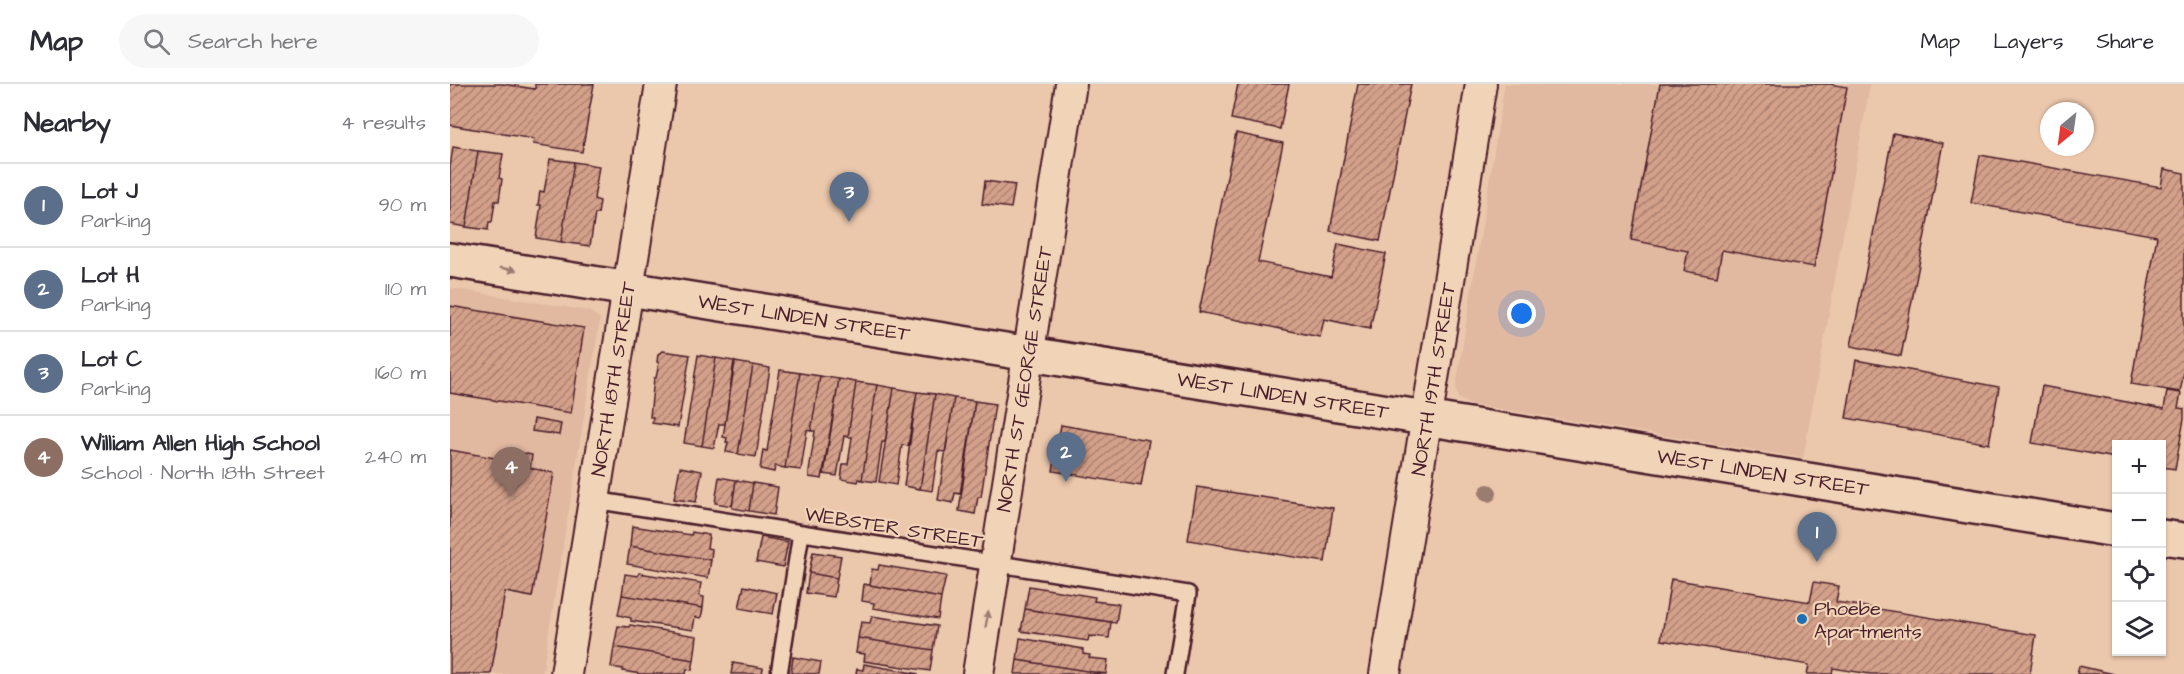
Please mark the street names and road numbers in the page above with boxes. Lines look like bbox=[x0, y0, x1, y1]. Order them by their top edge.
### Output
street label: NORTH ST GEORGE STREET bbox=[990, 244, 1060, 514]
street label: NORTH 18TH STREET bbox=[585, 279, 643, 478]
street label: NORTH 19TH STREET bbox=[1405, 280, 1463, 478]
street label: WEST LINDEN STREET bbox=[696, 287, 912, 349]
street label: WEST LINDEN STREET bbox=[1175, 365, 1391, 427]
street label: WEST LINDEN STREET bbox=[1655, 442, 1871, 504]
street label: WEBSTER STREET bbox=[803, 500, 985, 556]

